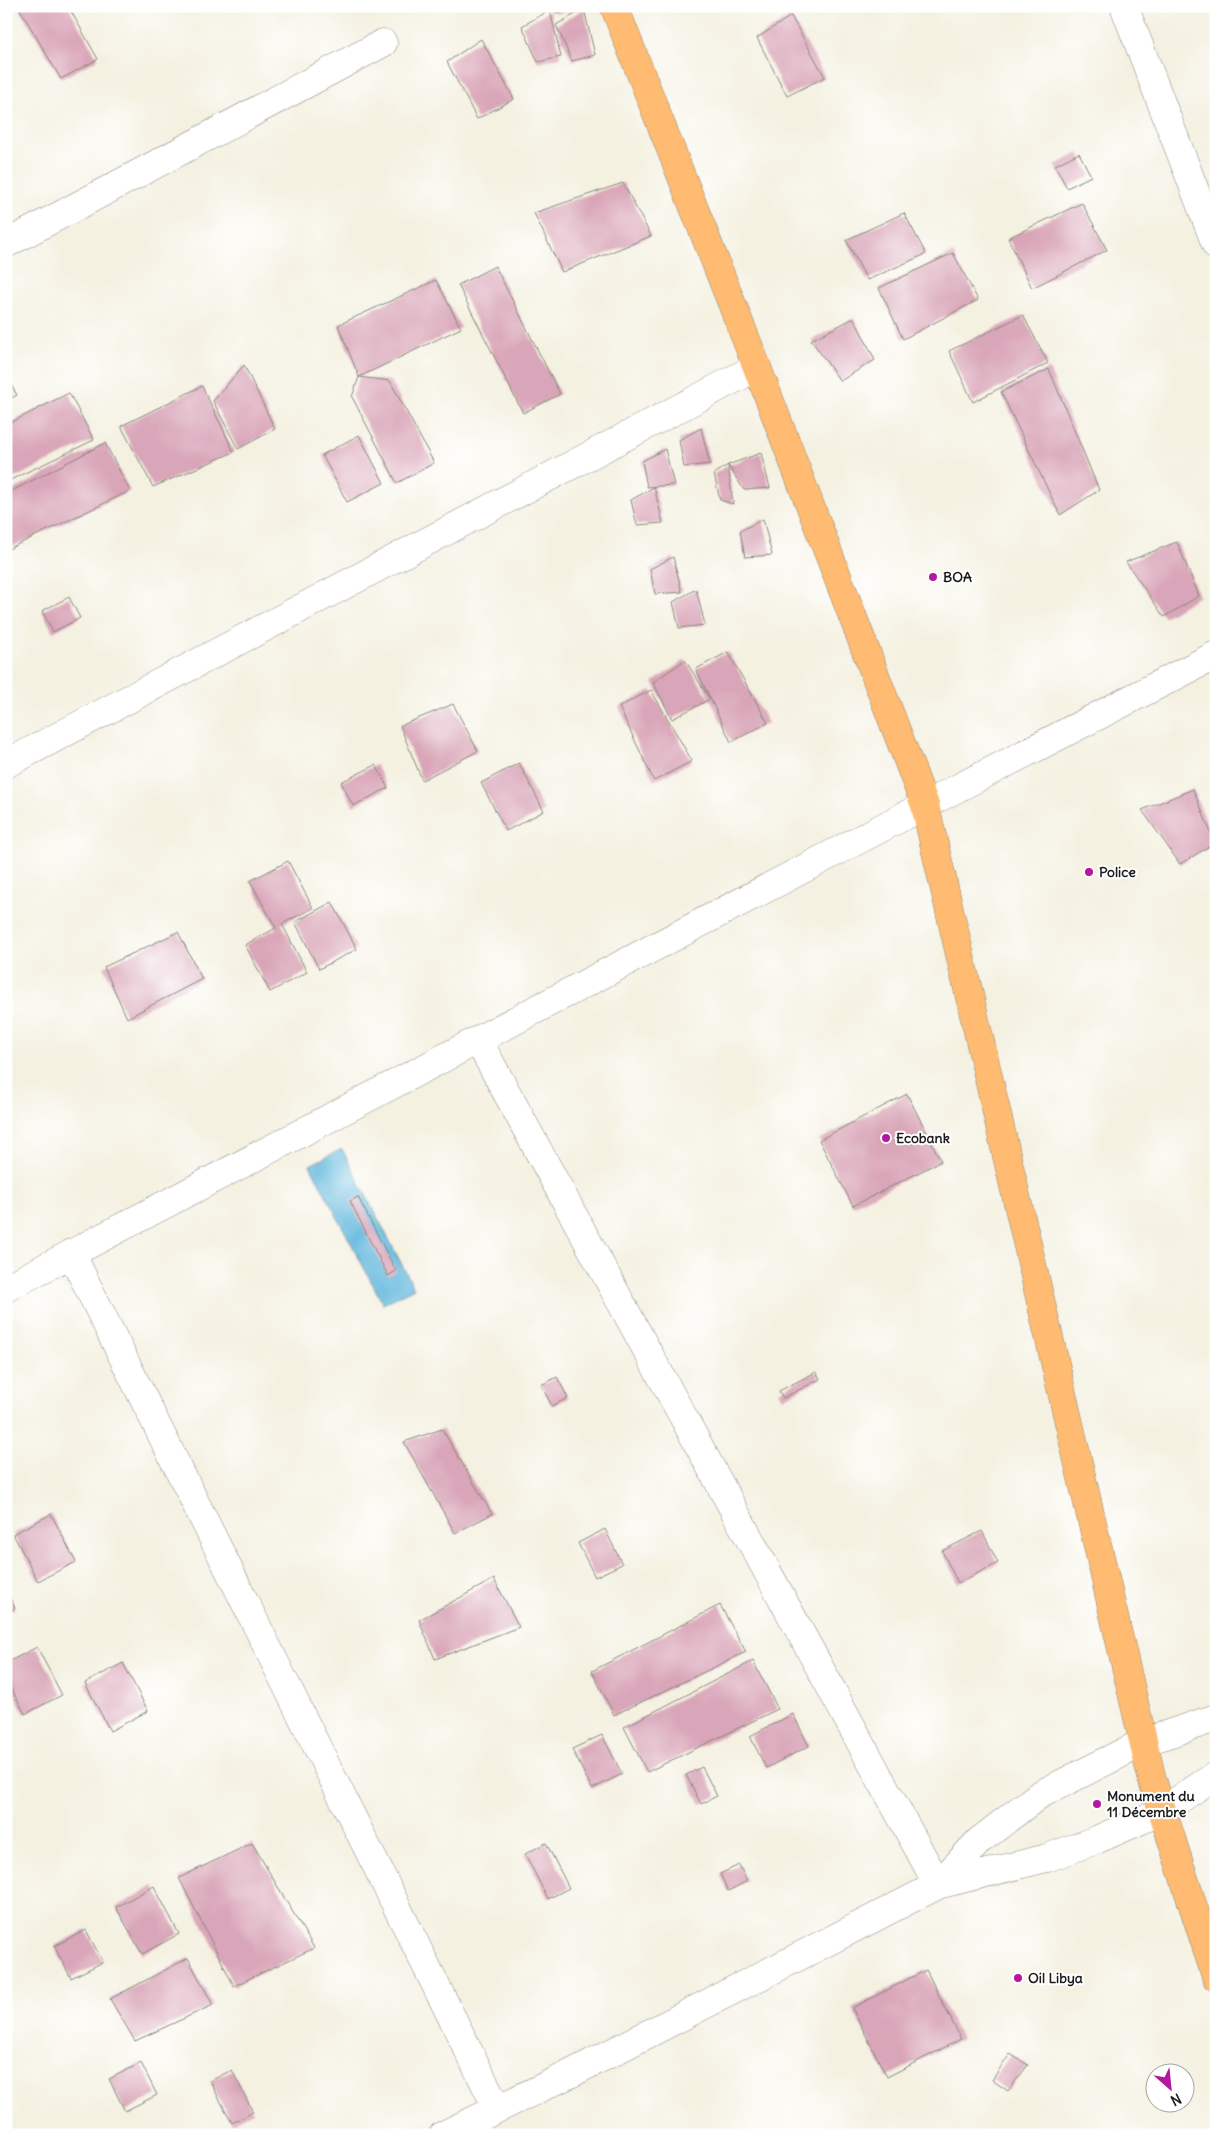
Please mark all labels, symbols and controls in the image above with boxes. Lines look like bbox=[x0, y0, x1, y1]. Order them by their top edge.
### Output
place label: BOA bbox=[943, 568, 972, 586]
marker: BOA bbox=[927, 571, 939, 583]
place label: Police bbox=[1099, 863, 1136, 881]
marker: Police bbox=[1083, 866, 1095, 878]
place label: Ecobank bbox=[896, 1129, 950, 1147]
marker: Ecobank bbox=[880, 1132, 892, 1144]
place label: Monument du 11 Décembre bbox=[1107, 1787, 1195, 1821]
marker: Monument du 11 Décembre bbox=[1091, 1798, 1103, 1810]
place label: Oil Libya bbox=[1028, 1969, 1083, 1987]
marker: Oil Libya bbox=[1012, 1972, 1024, 1984]
north arrow bbox=[1144, 2064, 1194, 2114]
text: N bbox=[1168, 2089, 1184, 2110]

